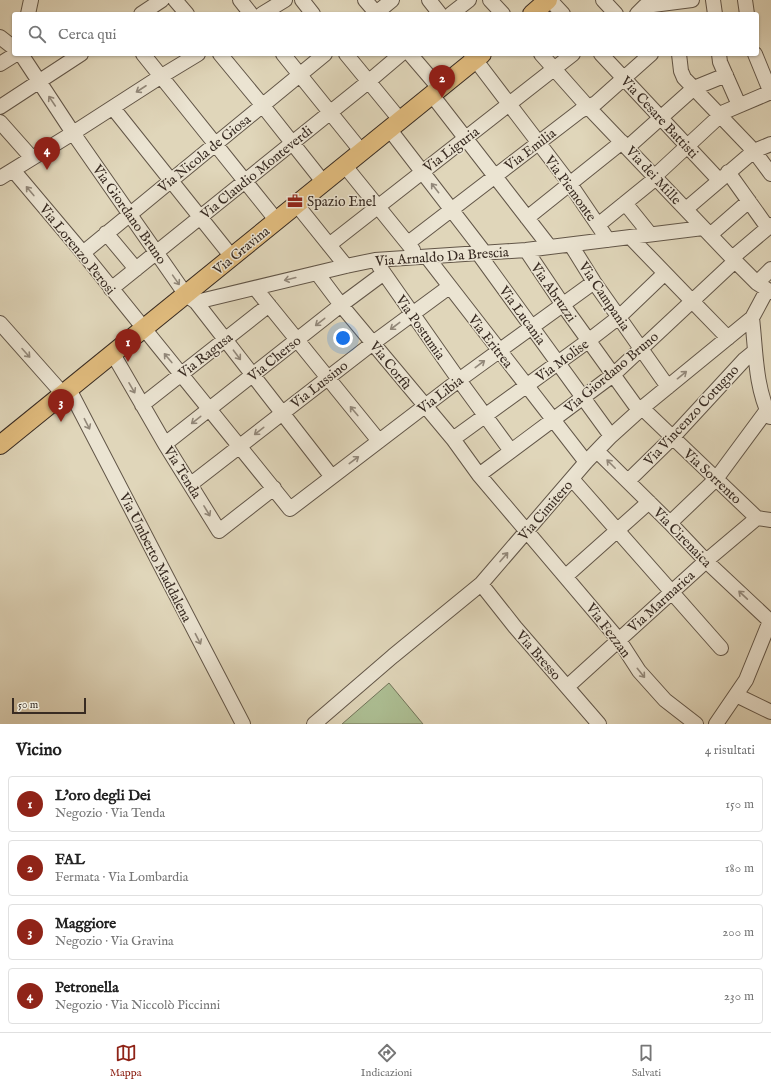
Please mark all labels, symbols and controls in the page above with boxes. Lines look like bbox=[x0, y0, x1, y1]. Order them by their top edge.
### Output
search box bbox=[12, 12, 759, 56]
icon: search bbox=[26, 23, 48, 45]
text: Cerca qui bbox=[58, 25, 117, 44]
pin: 2 bbox=[429, 65, 455, 98]
street label: Via Cesare Battisti bbox=[616, 72, 702, 163]
one-way arrow bbox=[136, 85, 147, 93]
one-way arrow bbox=[47, 95, 55, 107]
street label: Via Nicola de Giosa bbox=[154, 110, 255, 197]
street label: Via Claudio Monteverdi bbox=[196, 122, 316, 224]
street label: Via Liguria bbox=[419, 122, 484, 177]
street label: Via Emilia bbox=[500, 124, 561, 176]
pin: 4 bbox=[34, 137, 60, 170]
street label: Via dei Mille bbox=[621, 142, 685, 209]
street label: Via Piemonte bbox=[540, 151, 600, 226]
street label: Via Giordano Bruno bbox=[87, 160, 171, 268]
one-way arrow bbox=[431, 182, 439, 193]
one-way arrow bbox=[26, 185, 35, 196]
office icon: Spazio Enel bbox=[286, 192, 304, 210]
place label: Spazio Enel bbox=[307, 193, 376, 211]
street label: Via Lorenzo Perosi bbox=[35, 200, 119, 299]
street label: Via Gravina bbox=[209, 222, 274, 280]
street label: Via Arnaldo Da Brescia bbox=[374, 243, 510, 271]
street label: Via Campania bbox=[574, 258, 634, 335]
street label: Via Abruzzi bbox=[526, 259, 580, 326]
one-way arrow bbox=[172, 274, 180, 285]
one-way arrow bbox=[284, 276, 297, 284]
street label: Via Lucania bbox=[494, 282, 550, 349]
street label: Via Postumia bbox=[391, 291, 450, 364]
street label: Via Eritrea bbox=[463, 310, 517, 373]
one-way arrow bbox=[314, 317, 325, 326]
one-way arrow bbox=[389, 322, 400, 330]
street label: Via Ragusa bbox=[174, 328, 237, 383]
your location bbox=[333, 328, 353, 348]
street label: Via Giordano Bruno bbox=[560, 328, 663, 418]
pin: 1 bbox=[115, 329, 141, 362]
street label: Via Cherso bbox=[244, 332, 305, 386]
street label: Via Molise bbox=[532, 335, 593, 387]
street label: Via Corfù bbox=[365, 337, 415, 393]
one-way arrow bbox=[21, 347, 30, 357]
one-way arrow bbox=[233, 349, 241, 360]
one-way arrow bbox=[163, 352, 172, 363]
street label: Via Lussino bbox=[287, 357, 352, 413]
one-way arrow bbox=[474, 360, 485, 368]
street label: Via Vincenzo Cotugno bbox=[640, 361, 743, 471]
street label: Via Libia bbox=[413, 371, 468, 418]
one-way arrow bbox=[677, 371, 688, 380]
one-way arrow bbox=[129, 382, 137, 394]
pin: 3 bbox=[48, 389, 74, 422]
one-way arrow bbox=[350, 406, 359, 417]
one-way arrow bbox=[191, 416, 202, 425]
one-way arrow bbox=[84, 418, 91, 430]
one-way arrow bbox=[253, 427, 264, 436]
street label: Via Tenda bbox=[159, 442, 206, 503]
street label: Via Sorrento bbox=[679, 445, 746, 509]
one-way arrow bbox=[349, 456, 360, 464]
one-way arrow bbox=[606, 459, 616, 469]
street label: Via Cimitero bbox=[514, 476, 577, 545]
street label: Via Umberto Maddalena bbox=[114, 489, 196, 626]
street label: Via Cirenaica bbox=[649, 503, 716, 572]
one-way arrow bbox=[203, 505, 211, 516]
one-way arrow bbox=[499, 552, 508, 563]
street label: Via Marmarica bbox=[624, 566, 700, 637]
one-way arrow bbox=[738, 591, 748, 600]
street label: Via Fezzan bbox=[581, 599, 635, 662]
street label: Via Bresso bbox=[511, 626, 565, 685]
one-way arrow bbox=[195, 633, 203, 645]
one-way arrow bbox=[637, 668, 646, 679]
scale bar bbox=[12, 696, 86, 715]
text: 50 m bbox=[18, 698, 38, 712]
text: Vicino bbox=[16, 740, 62, 761]
text: 4 risultati bbox=[705, 742, 755, 759]
text: L'oro degli Dei bbox=[55, 786, 151, 805]
text: 1 bbox=[28, 796, 32, 813]
text: 150 m bbox=[725, 796, 754, 813]
text: Negozio · Via Tenda bbox=[55, 805, 165, 822]
text: FAL bbox=[55, 850, 85, 869]
text: 2 bbox=[27, 860, 33, 877]
text: 180 m bbox=[725, 860, 754, 877]
text: Fermata · Via Lombardia bbox=[55, 869, 188, 886]
text: Maggiore bbox=[55, 914, 116, 933]
text: 3 bbox=[28, 924, 32, 941]
text: 200 m bbox=[722, 924, 754, 941]
text: Negozio · Via Gravina bbox=[55, 933, 174, 950]
text: Petronella bbox=[55, 978, 119, 997]
text: 4 bbox=[27, 988, 33, 1005]
text: 230 m bbox=[724, 988, 754, 1005]
text: Negozio · Via Niccolò Piccinni bbox=[55, 997, 220, 1014]
tab: Mappa bbox=[110, 1042, 141, 1080]
tab: Indicazioni bbox=[361, 1042, 412, 1080]
tab: Salvati bbox=[632, 1042, 661, 1080]

